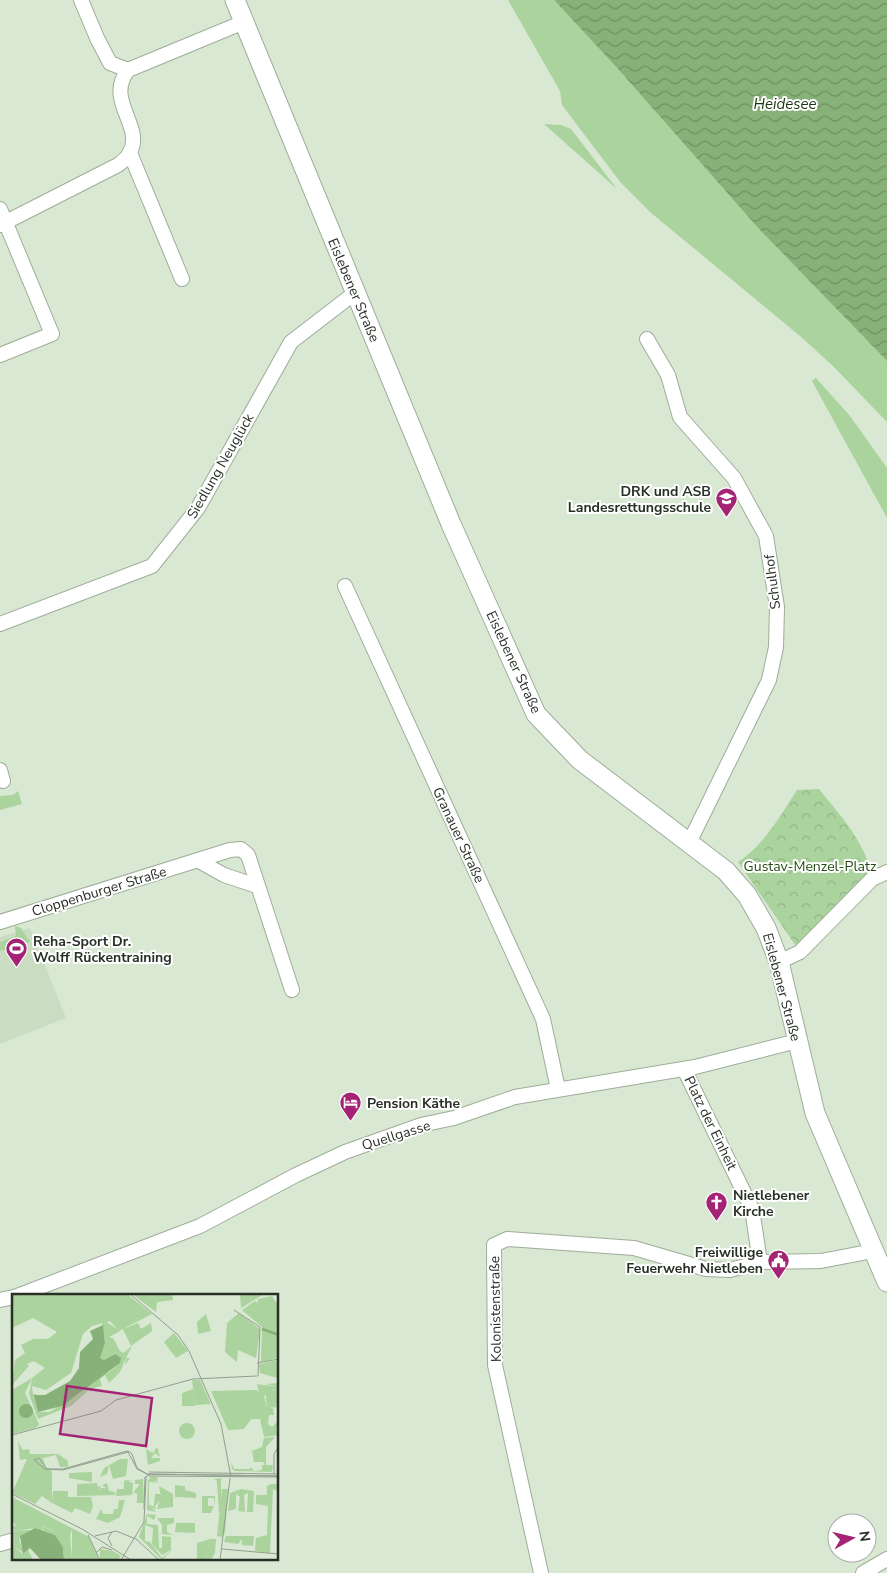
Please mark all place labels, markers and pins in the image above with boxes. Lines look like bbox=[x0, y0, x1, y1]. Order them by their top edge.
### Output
place label: DRK und ASB Landesrettungsschule bbox=[568, 482, 711, 517]
school or university icon: DRK und ASB Landesrettungsschule bbox=[715, 487, 739, 518]
place label: Reha-Sport Dr. Wolff Rückentraining bbox=[33, 932, 172, 967]
sports icon: Reha-Sport Dr. Wolff Rückentraining bbox=[5, 937, 29, 968]
hotel icon: Pension Käthe bbox=[339, 1091, 363, 1122]
place label: Pension Käthe bbox=[367, 1094, 461, 1113]
place label: Nietlebener Kirche bbox=[733, 1186, 810, 1221]
church icon: Nietlebener Kirche bbox=[705, 1191, 729, 1222]
place label: Freiwillige Feuerwehr Nietleben bbox=[626, 1243, 763, 1278]
public building icon: Freiwillige Feuerwehr Nietleben bbox=[767, 1248, 791, 1279]

